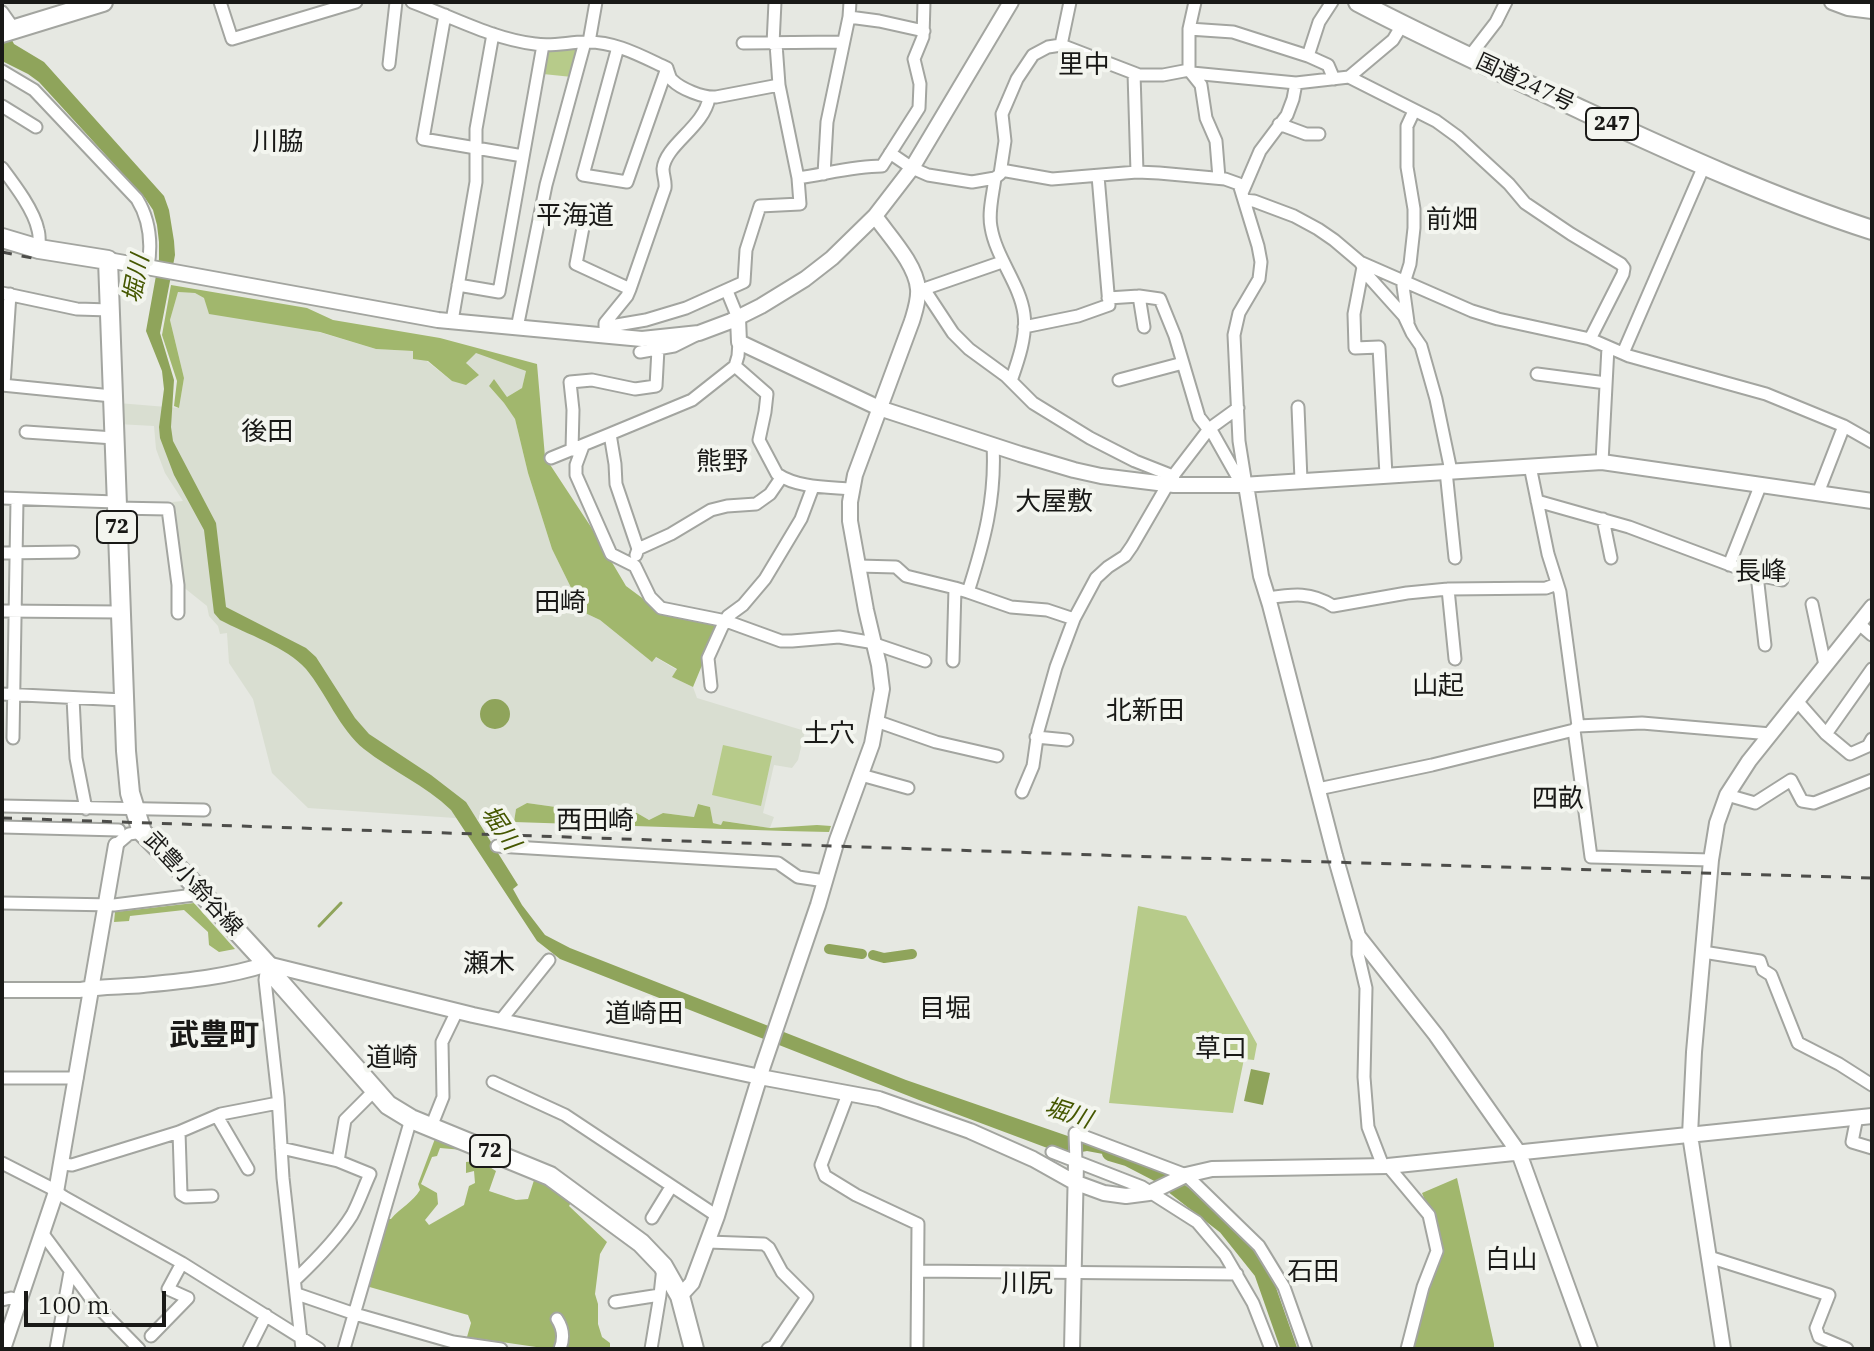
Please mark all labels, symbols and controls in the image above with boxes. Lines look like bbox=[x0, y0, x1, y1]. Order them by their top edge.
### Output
district label: 里中 bbox=[1058, 49, 1110, 81]
street label: 国道247号 bbox=[1472, 49, 1578, 117]
road number: 247 bbox=[1586, 108, 1638, 140]
district label: 川脇 bbox=[252, 126, 304, 158]
district label: 平海道 bbox=[536, 200, 614, 232]
district label: 前畑 bbox=[1426, 204, 1478, 236]
water label: 堀川 bbox=[118, 253, 156, 305]
district label: 後田 bbox=[241, 416, 293, 448]
district label: 熊野 bbox=[696, 446, 748, 478]
district label: 大屋敷 bbox=[1015, 486, 1093, 518]
road number: 72 bbox=[97, 511, 137, 543]
district label: 長峰 bbox=[1735, 556, 1787, 588]
district label: 田崎 bbox=[534, 587, 586, 619]
district label: 山起 bbox=[1412, 670, 1464, 702]
district label: 北新田 bbox=[1106, 695, 1184, 727]
district label: 土穴 bbox=[803, 718, 855, 750]
district label: 四畝 bbox=[1532, 783, 1584, 815]
water label: 堀川 bbox=[475, 800, 525, 856]
district label: 西田崎 bbox=[556, 805, 634, 837]
street label: 武豊小鈴谷線 bbox=[138, 827, 248, 941]
district label: 瀬木 bbox=[463, 948, 515, 980]
district label: 目堀 bbox=[919, 993, 971, 1025]
district label: 道崎田 bbox=[605, 998, 683, 1030]
district label: 武豊町 bbox=[169, 1018, 259, 1054]
district label: 草口 bbox=[1195, 1033, 1247, 1065]
district label: 道崎 bbox=[366, 1042, 418, 1074]
water label: 堀川 bbox=[1041, 1093, 1095, 1135]
road number: 72 bbox=[470, 1135, 510, 1167]
district label: 白山 bbox=[1485, 1244, 1537, 1276]
district label: 石田 bbox=[1287, 1256, 1339, 1288]
district label: 川尻 bbox=[1001, 1268, 1053, 1300]
scale bar bbox=[28, 1275, 170, 1325]
text: 100 m bbox=[38, 1289, 110, 1321]

